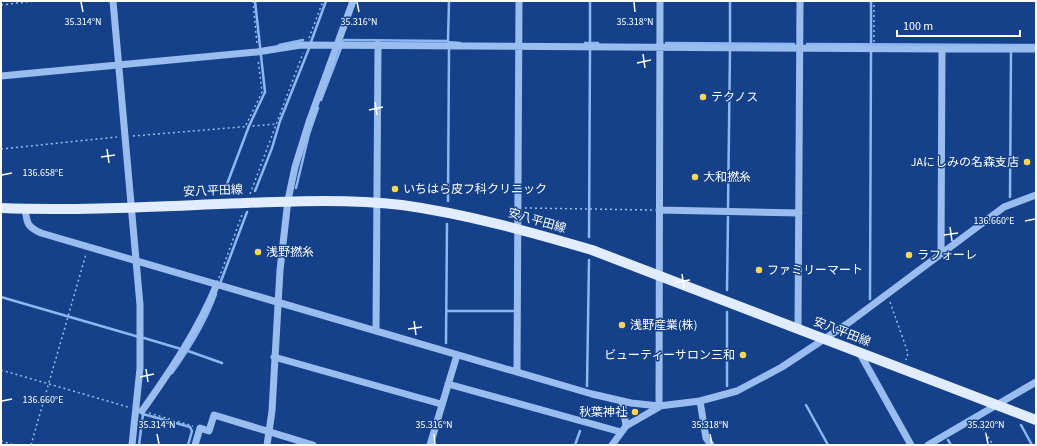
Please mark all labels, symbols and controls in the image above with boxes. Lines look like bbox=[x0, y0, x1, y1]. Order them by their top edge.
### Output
scale bar bbox=[897, 12, 1020, 38]
text: 35.314°N bbox=[64, 15, 102, 29]
text: 35.316°N bbox=[340, 15, 378, 29]
text: 35.318°N bbox=[616, 15, 654, 29]
text: 100 m bbox=[903, 18, 933, 35]
place label: テクノス bbox=[711, 89, 758, 106]
marker: テクノス bbox=[698, 92, 708, 102]
place label: JAにしみの名森支店 bbox=[911, 154, 1019, 171]
marker: JAにしみの名森支店 bbox=[1022, 157, 1032, 167]
text: 136.658°E bbox=[23, 166, 63, 180]
place label: 大和撚糸 bbox=[703, 169, 751, 186]
marker: 大和撚糸 bbox=[690, 172, 700, 182]
street label: 安八平田線 bbox=[183, 181, 243, 201]
place label: いちはら皮フ科クリニック bbox=[403, 181, 547, 198]
marker: いちはら皮フ科クリニック bbox=[390, 184, 400, 194]
street label: 安八平田線 bbox=[506, 205, 568, 237]
text: 136.660°E bbox=[974, 214, 1014, 228]
place label: 浅野撚糸 bbox=[266, 244, 314, 261]
marker: 浅野撚糸 bbox=[253, 247, 263, 257]
place label: ラフォーレ bbox=[917, 247, 977, 264]
marker: ラフォーレ bbox=[904, 250, 914, 260]
place label: ファミリーマート bbox=[767, 262, 863, 279]
marker: ファミリーマート bbox=[754, 265, 764, 275]
street label: 安八平田線 bbox=[811, 313, 873, 351]
place label: 浅野産業(株) bbox=[630, 317, 697, 334]
marker: 浅野産業(株) bbox=[617, 320, 627, 330]
place label: ビューティーサロン三和 bbox=[604, 347, 735, 364]
marker: ビューティーサロン三和 bbox=[738, 350, 748, 360]
text: 136.660°E bbox=[23, 393, 63, 407]
place label: 秋葉神社 bbox=[579, 404, 627, 421]
marker: 秋葉神社 bbox=[630, 407, 640, 417]
text: 35.314°N bbox=[138, 418, 176, 432]
text: 35.316°N bbox=[415, 418, 453, 432]
text: 35.318°N bbox=[691, 418, 729, 432]
text: 35.320°N bbox=[967, 418, 1005, 432]

